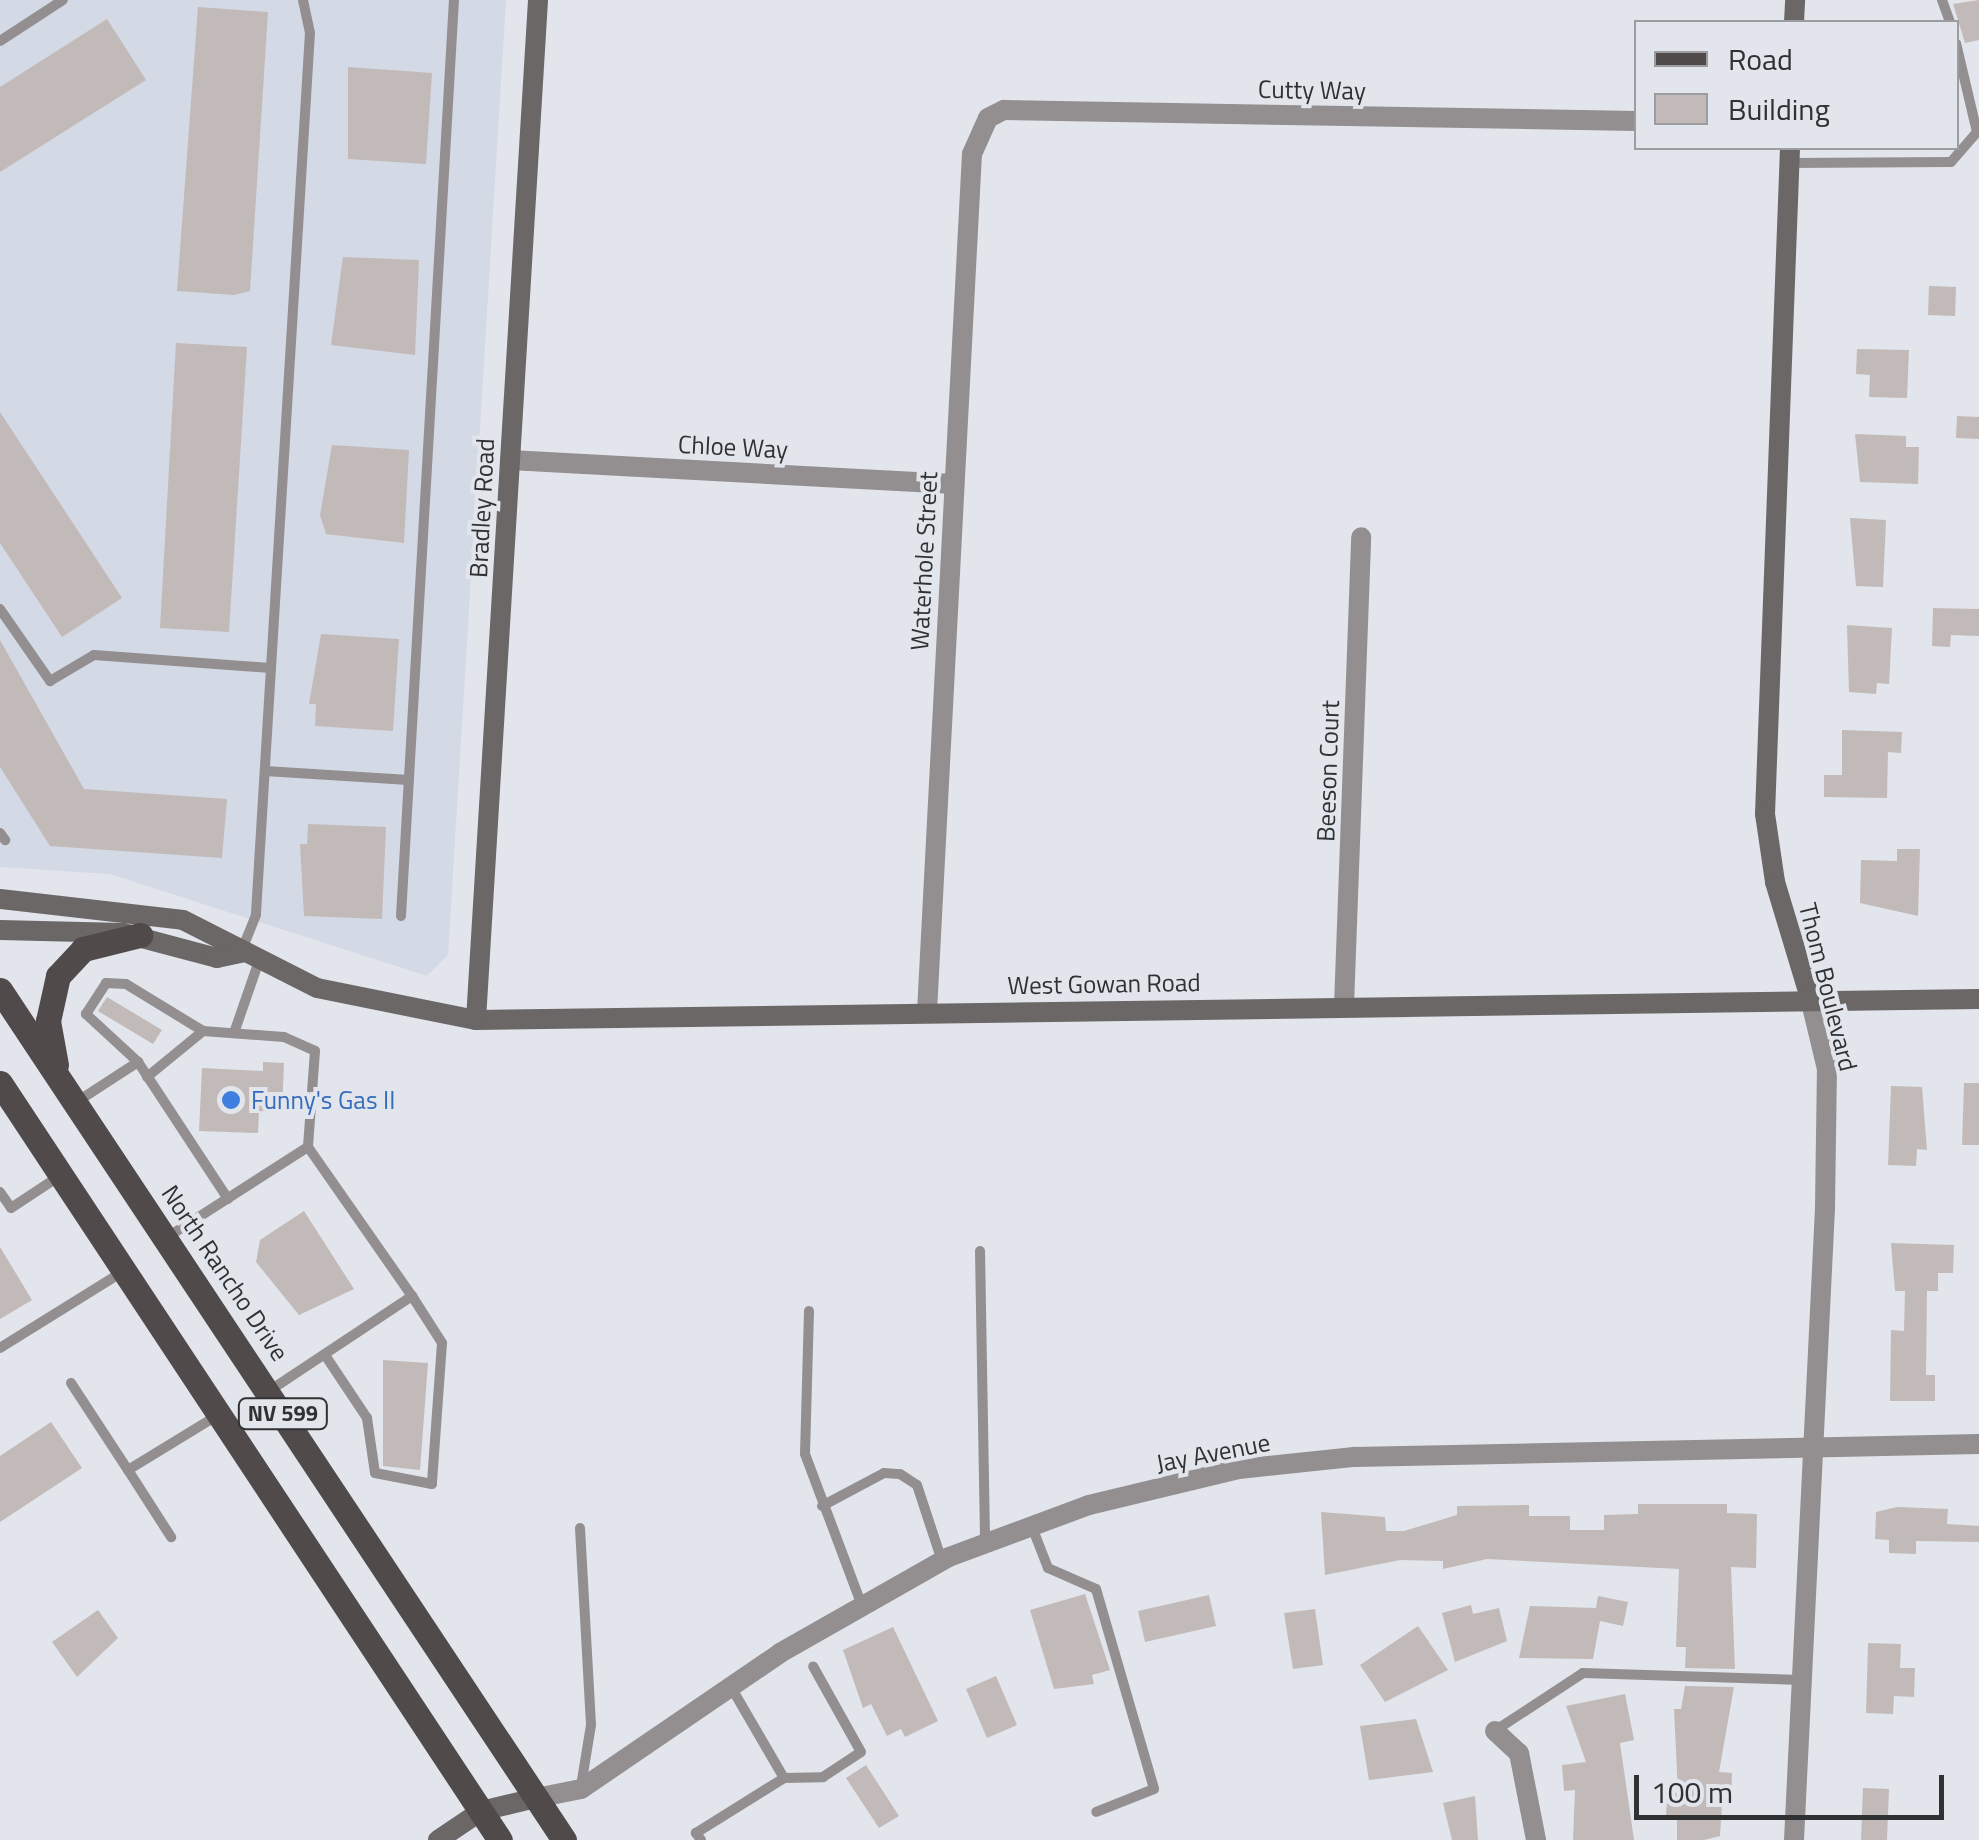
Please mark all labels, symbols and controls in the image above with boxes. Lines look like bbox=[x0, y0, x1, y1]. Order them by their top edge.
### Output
legend bbox=[1634, 20, 1959, 150]
text: Road bbox=[1728, 36, 1793, 82]
street label: Cutty Way bbox=[1258, 74, 1366, 106]
text: Building bbox=[1728, 86, 1830, 132]
street label: Chloe Way bbox=[677, 429, 789, 465]
street label: Bradley Road bbox=[463, 437, 501, 579]
street label: Waterhole Street bbox=[904, 471, 944, 651]
street label: Beeson Court bbox=[1311, 700, 1345, 842]
street label: Thom Boulevard bbox=[1793, 900, 1863, 1074]
street label: West Gowan Road bbox=[1007, 967, 1201, 1001]
place label: Funny's Gas II bbox=[251, 1085, 395, 1115]
marker: Funny's Gas II bbox=[220, 1089, 242, 1111]
street label: North Rancho Drive bbox=[155, 1179, 295, 1367]
road number: NV 599 bbox=[236, 1397, 330, 1431]
street label: Jay Avenue bbox=[1153, 1427, 1273, 1479]
scale bar bbox=[1639, 1755, 1949, 1817]
text: 100 m bbox=[1651, 1769, 1733, 1815]

